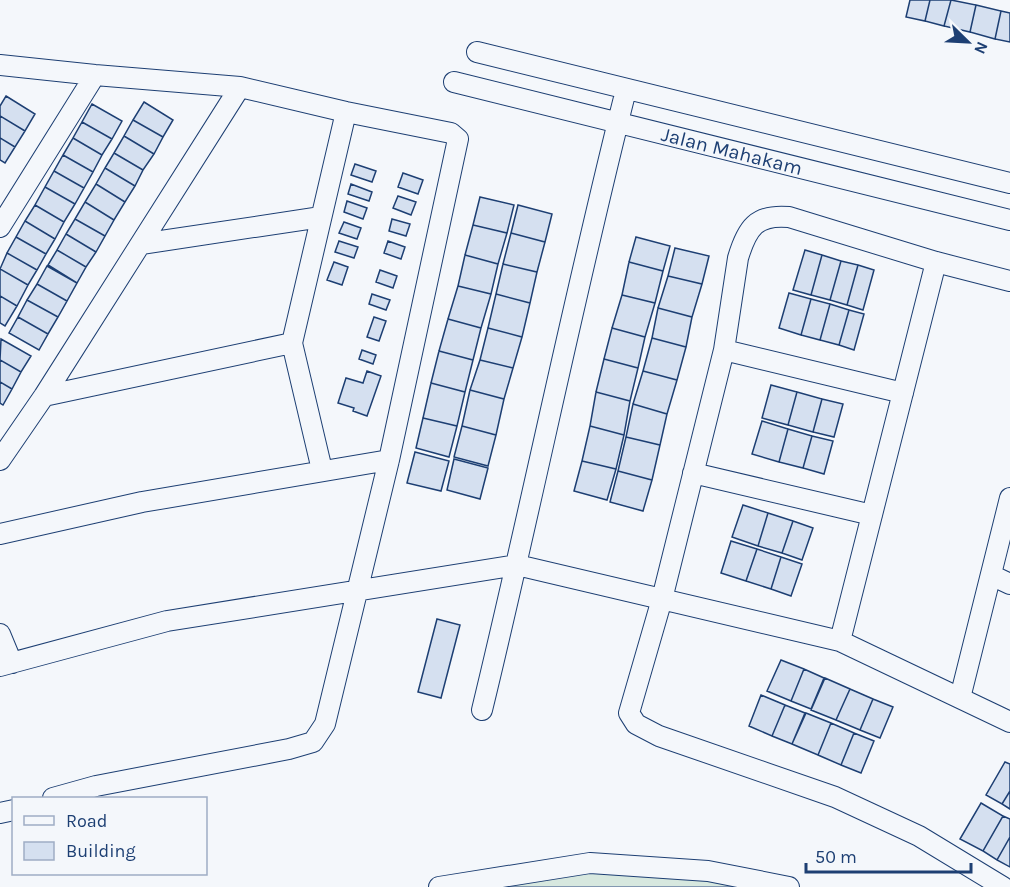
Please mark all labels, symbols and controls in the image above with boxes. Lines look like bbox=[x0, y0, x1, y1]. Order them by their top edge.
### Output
north arrow bbox=[938, 12, 998, 72]
text: N bbox=[970, 39, 992, 57]
street label: Jalan Mahakam bbox=[659, 123, 805, 180]
legend bbox=[12, 797, 207, 875]
text: Road bbox=[66, 810, 107, 832]
scale bar bbox=[806, 836, 971, 874]
text: Building bbox=[66, 840, 136, 862]
text: 50 m bbox=[815, 846, 857, 868]

